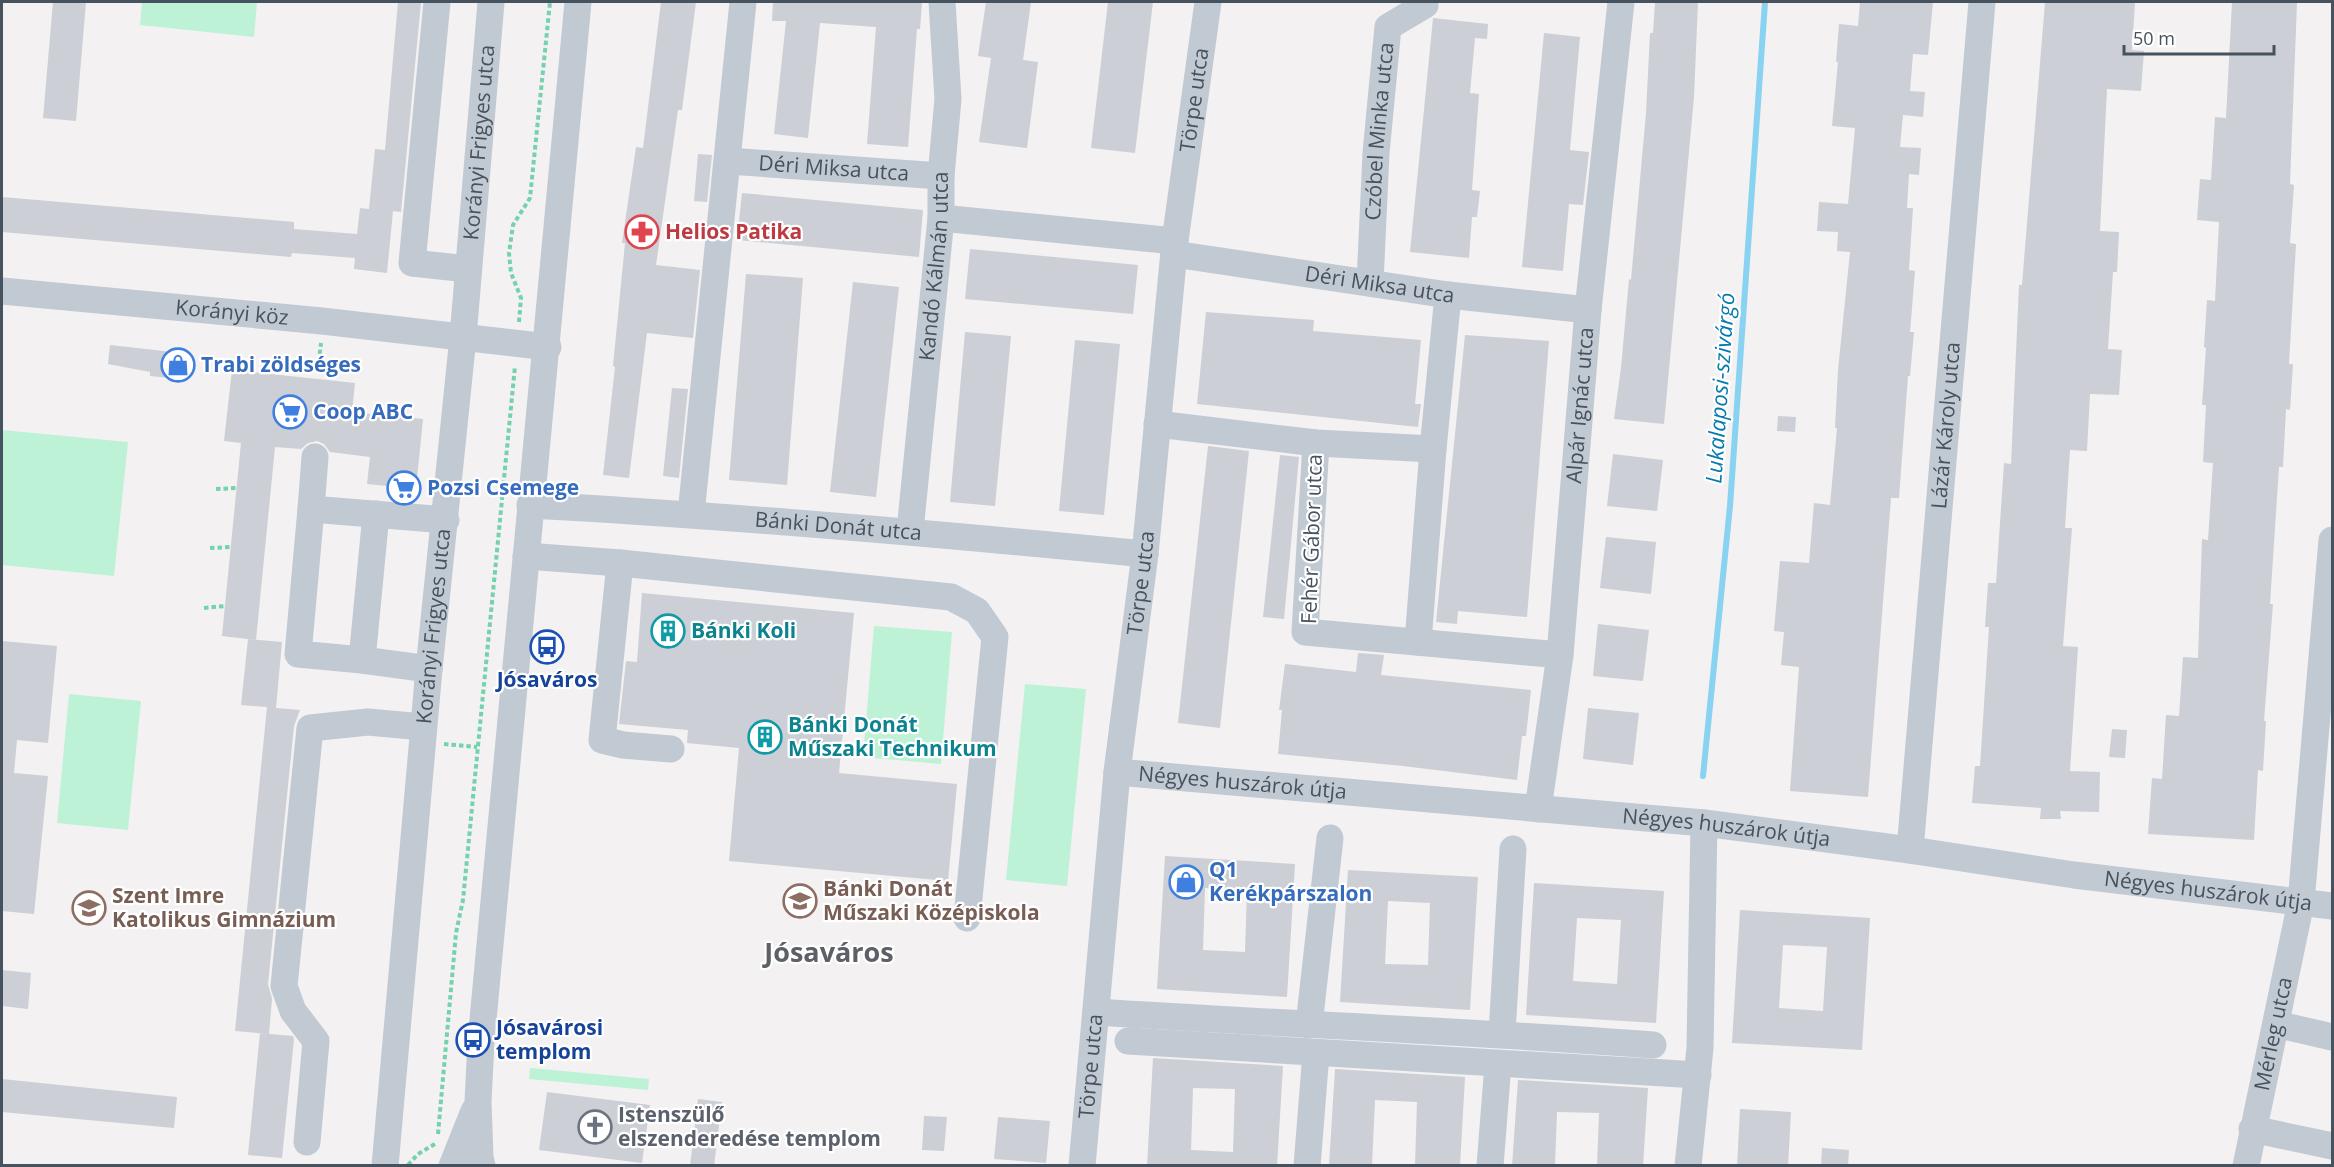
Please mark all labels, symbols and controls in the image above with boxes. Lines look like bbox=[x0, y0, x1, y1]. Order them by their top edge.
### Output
scale bar bbox=[2124, 18, 2274, 56]
text: 50 m bbox=[2133, 26, 2175, 50]
street label: Czóbel Minka utca bbox=[1358, 41, 1399, 221]
street label: Korányi Frigyes utca bbox=[456, 43, 500, 241]
street label: Törpe utca bbox=[1172, 46, 1215, 154]
street label: Déri Miksa utca bbox=[758, 148, 910, 187]
street label: Kandó Kálmán utca bbox=[912, 172, 954, 362]
pharmacy icon: Helios Patika bbox=[624, 214, 660, 250]
place label: Helios Patika bbox=[665, 217, 802, 245]
street label: Déri Miksa utca bbox=[1303, 259, 1456, 309]
water label: Lukalaposi-szivárgó bbox=[1697, 291, 1741, 484]
street label: Korányi köz bbox=[174, 292, 290, 331]
street label: Alpár Ignác utca bbox=[1559, 326, 1600, 485]
street label: Lázár Károly utca bbox=[1924, 341, 1966, 510]
shop icon: Trabi zöldséges bbox=[160, 347, 196, 383]
place label: Trabi zöldséges bbox=[201, 350, 361, 378]
supermarket icon: Coop ABC bbox=[272, 394, 308, 430]
place label: Coop ABC bbox=[313, 397, 413, 425]
street label: Fehér Gábor utca bbox=[1294, 454, 1328, 624]
supermarket icon: Pozsi Csemege bbox=[386, 470, 422, 506]
place label: Pozsi Csemege bbox=[427, 473, 579, 501]
street label: Bánki Donát utca bbox=[754, 505, 923, 546]
street label: Korányi Frigyes utca bbox=[409, 527, 456, 725]
street label: Törpe utca bbox=[1120, 529, 1160, 637]
building icon: Bánki Koli bbox=[650, 613, 686, 649]
place label: Bánki Koli bbox=[691, 616, 796, 644]
bus stop icon: Jósaváros bbox=[529, 629, 565, 665]
place label: Jósaváros bbox=[495, 665, 597, 693]
place label: Bánki Donát Műszaki Technikum bbox=[788, 710, 997, 762]
building icon: Bánki Donát Műszaki Technikum bbox=[747, 719, 783, 755]
street label: Négyes huszárok útja bbox=[1137, 759, 1348, 805]
street label: Négyes huszárok útja bbox=[1621, 801, 1832, 852]
place label: Q1 Kerékpárszalon bbox=[1209, 855, 1372, 907]
shop icon: Q1 Kerékpárszalon bbox=[1168, 864, 1204, 900]
street label: Négyes huszárok útja bbox=[2103, 864, 2314, 917]
place label: Bánki Donát Műszaki Középiskola bbox=[823, 874, 1040, 926]
place label: Szent Imre Katolikus Gimnázium bbox=[112, 881, 336, 933]
school or university icon: Bánki Donát Műszaki Középiskola bbox=[782, 883, 818, 919]
school or university icon: Szent Imre Katolikus Gimnázium bbox=[71, 890, 107, 926]
district label: Jósaváros bbox=[762, 933, 894, 970]
street label: Mérleg utca bbox=[2247, 974, 2298, 1093]
place label: Jósavárosi templom bbox=[494, 1013, 603, 1065]
street label: Törpe utca bbox=[1071, 1013, 1108, 1120]
bus stop icon: Jósavárosi templom bbox=[455, 1022, 491, 1058]
place label: Istenszülő elszenderedése templom bbox=[618, 1100, 881, 1152]
church icon: Istenszülő elszenderedése templom bbox=[577, 1109, 613, 1145]

